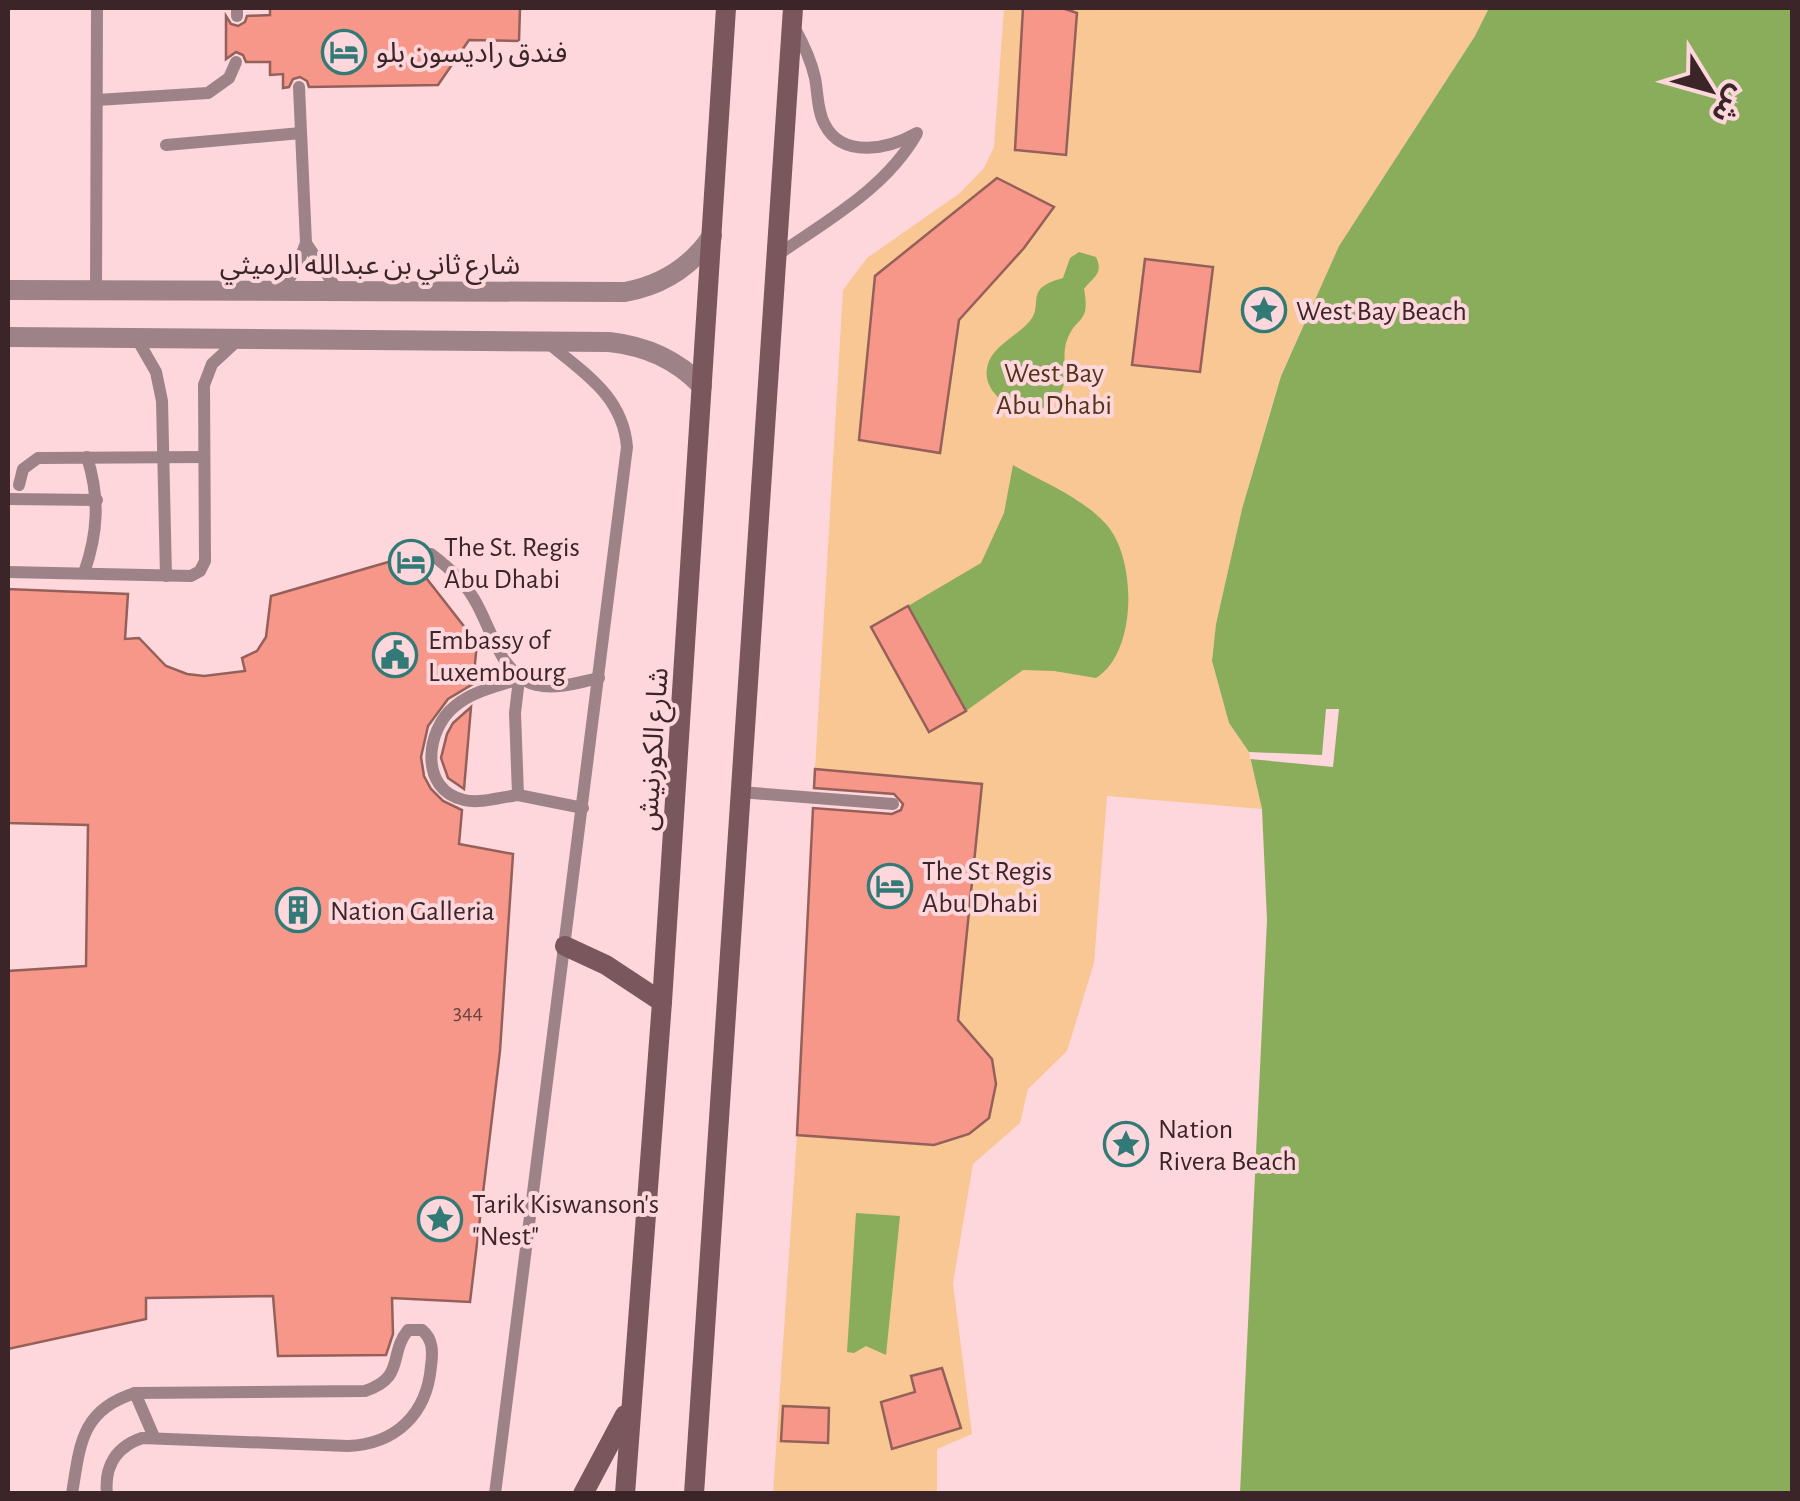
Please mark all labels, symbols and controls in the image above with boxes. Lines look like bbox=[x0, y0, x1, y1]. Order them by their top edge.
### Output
hotel icon: فندق راديسون بلو bbox=[321, 29, 367, 75]
place label: فندق راديسون بلو bbox=[376, 40, 567, 69]
north arrow bbox=[1660, 40, 1760, 140]
text: ش bbox=[1706, 80, 1751, 128]
street label: شارع ثاني بن عبدالله الرميثي bbox=[220, 252, 520, 285]
place icon: West Bay Beach bbox=[1241, 287, 1287, 333]
place label: West Bay Beach bbox=[1296, 298, 1467, 326]
park label: West Bay Abu Dhabi bbox=[996, 360, 1112, 420]
place label: The St. Regis Abu Dhabi bbox=[444, 534, 580, 594]
hotel icon: The St. Regis Abu Dhabi bbox=[388, 539, 434, 585]
place label: Embassy of Luxembourg bbox=[428, 627, 566, 687]
public building icon: Embassy of Luxembourg bbox=[372, 632, 418, 678]
street label: شارع الكورنيش bbox=[634, 667, 679, 832]
place label: The St Regis Abu Dhabi bbox=[922, 858, 1052, 918]
hotel icon: The St Regis Abu Dhabi bbox=[867, 863, 913, 909]
building icon: Nation Galleria bbox=[275, 887, 321, 933]
place label: Nation Galleria bbox=[330, 898, 495, 926]
house number: 344 bbox=[453, 1001, 483, 1023]
place label: Nation Rivera Beach bbox=[1158, 1116, 1297, 1176]
place icon: Nation Rivera Beach bbox=[1103, 1121, 1149, 1167]
place label: Tarik Kiswanson's "Nest" bbox=[472, 1191, 659, 1251]
place icon: Tarik Kiswanson's "Nest" bbox=[417, 1196, 463, 1242]

